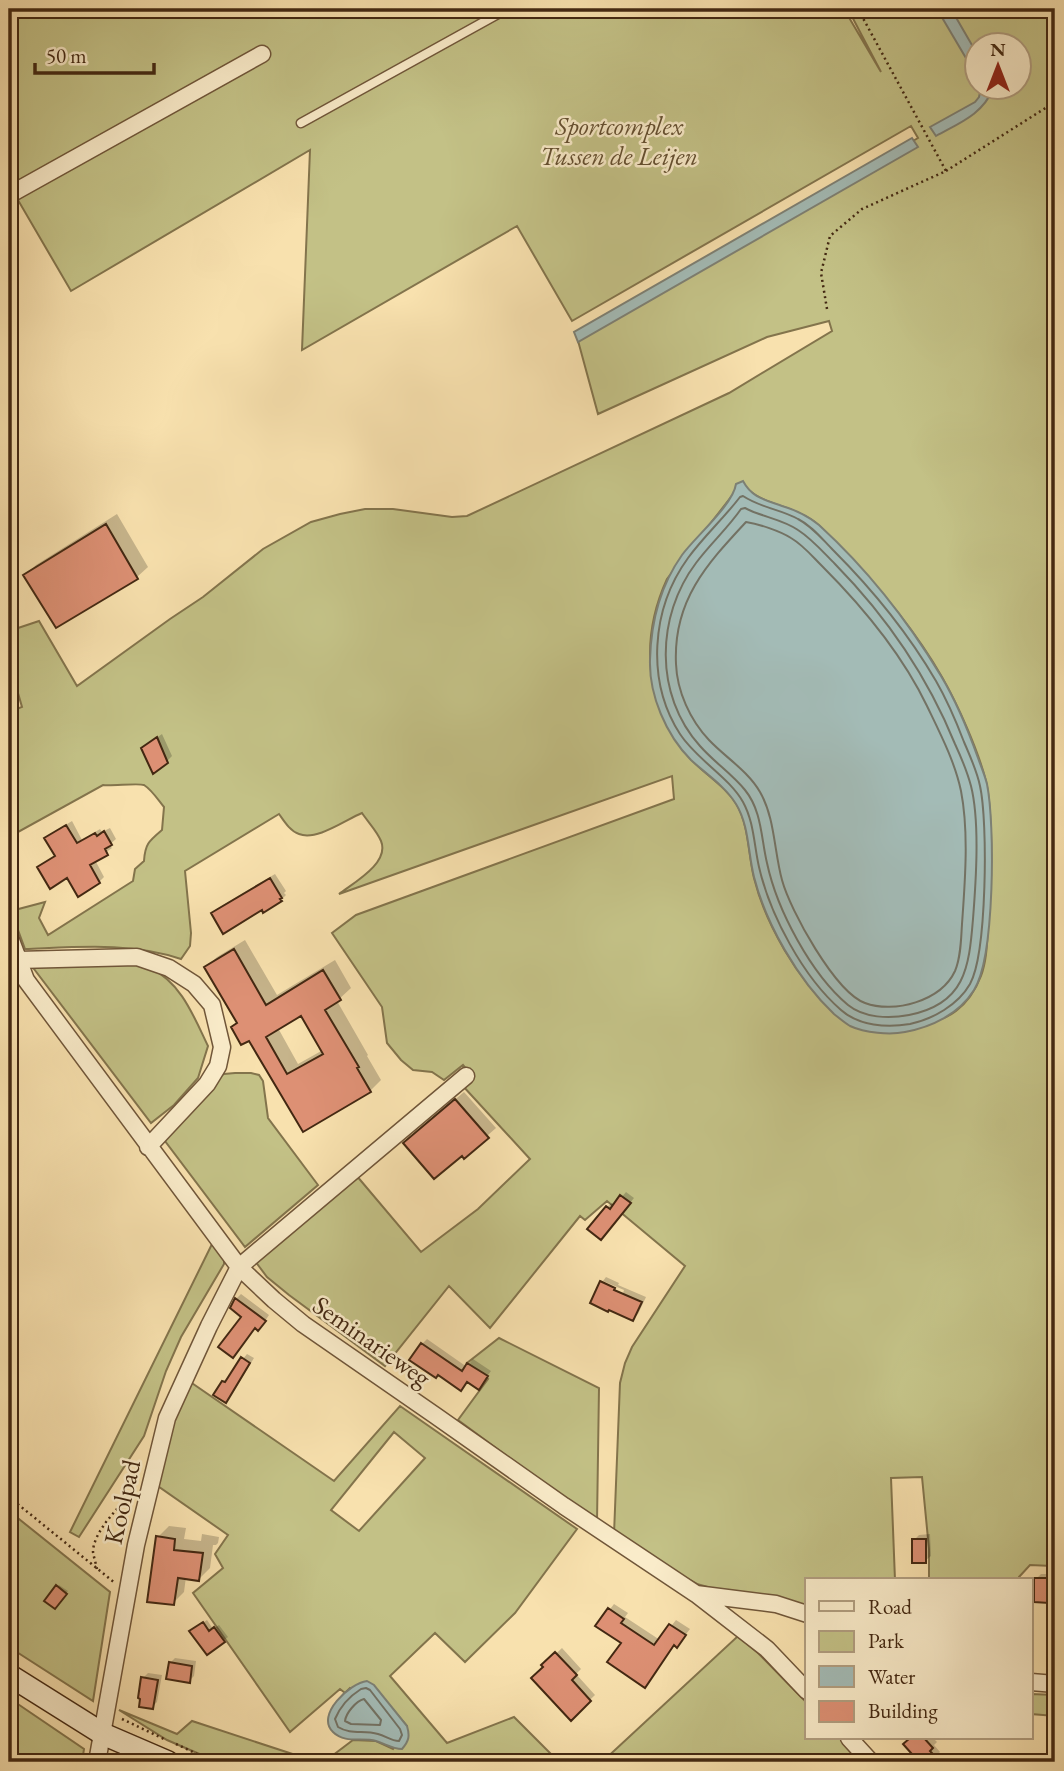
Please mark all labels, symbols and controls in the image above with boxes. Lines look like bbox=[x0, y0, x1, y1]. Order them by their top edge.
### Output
scale bar bbox=[35, 32, 154, 76]
north arrow bbox=[962, 32, 1032, 102]
text: N bbox=[990, 37, 1006, 62]
text: 50 m bbox=[46, 42, 87, 69]
park label: Sportcomplex Tussen de Leijen bbox=[540, 109, 698, 173]
street label: Seminarieweg bbox=[306, 1288, 438, 1395]
street label: Koolpad bbox=[96, 1456, 148, 1548]
legend bbox=[805, 1578, 1032, 1740]
text: Road bbox=[868, 1593, 912, 1620]
text: Park bbox=[868, 1627, 905, 1654]
text: Water bbox=[868, 1663, 915, 1690]
text: Building bbox=[868, 1697, 938, 1724]

